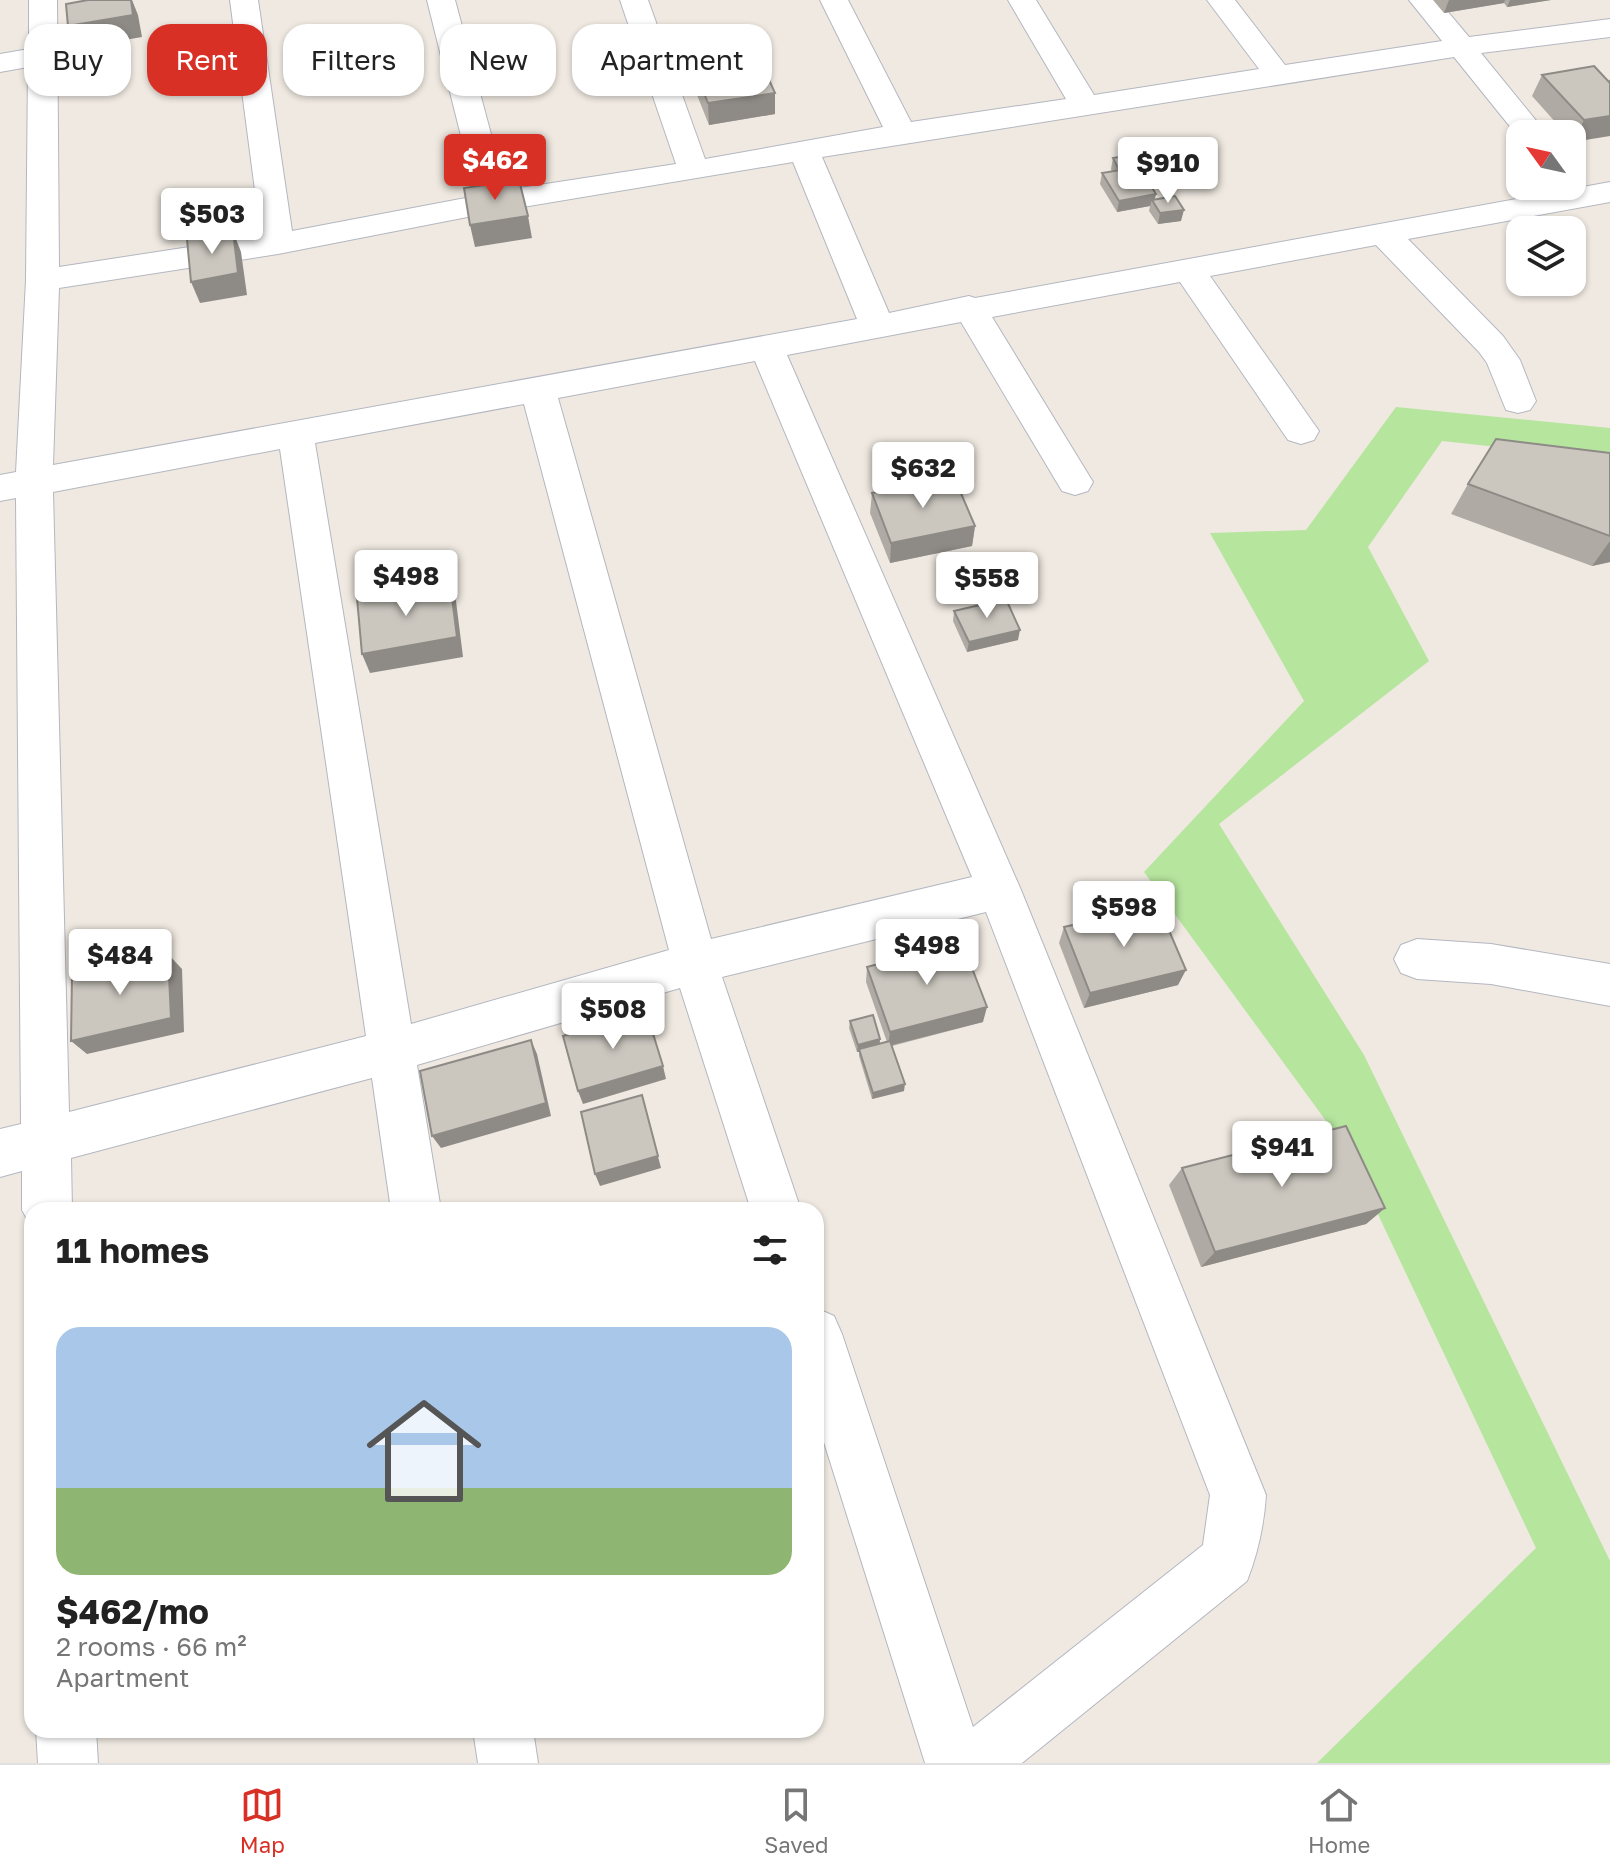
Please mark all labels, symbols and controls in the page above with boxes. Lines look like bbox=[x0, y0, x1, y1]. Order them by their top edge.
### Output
chip: Buy bbox=[24, 24, 131, 96]
chip: Rent bbox=[147, 24, 267, 96]
chip: Filters bbox=[283, 24, 424, 96]
chip: New bbox=[440, 24, 556, 96]
chip: Apartment bbox=[572, 24, 772, 96]
north arrow bbox=[1506, 120, 1586, 200]
map controls bbox=[1506, 120, 1586, 296]
pin: $462 bbox=[448, 134, 542, 202]
pin: $910 bbox=[1121, 137, 1215, 205]
text: $462 bbox=[462, 144, 528, 175]
text: $910 bbox=[1136, 147, 1200, 178]
pin: $503 bbox=[165, 188, 259, 256]
text: $503 bbox=[179, 198, 245, 229]
button: layers bbox=[1506, 216, 1586, 296]
pin: $632 bbox=[876, 442, 970, 510]
text: $632 bbox=[890, 452, 956, 483]
pin: $498 bbox=[359, 550, 453, 618]
pin: $558 bbox=[940, 552, 1034, 620]
text: $498 bbox=[373, 560, 439, 591]
text: $558 bbox=[954, 562, 1020, 593]
pin: $598 bbox=[1077, 881, 1171, 949]
text: $598 bbox=[1091, 891, 1157, 922]
pin: $498 bbox=[880, 919, 974, 987]
pin: $484 bbox=[73, 929, 167, 997]
text: $498 bbox=[894, 929, 960, 960]
text: $484 bbox=[87, 939, 153, 970]
pin: $508 bbox=[566, 983, 660, 1051]
text: $508 bbox=[580, 993, 646, 1024]
pin: $941 bbox=[1235, 1121, 1329, 1189]
text: $941 bbox=[1250, 1131, 1314, 1162]
icon: filters bbox=[748, 1228, 792, 1272]
text: 11 homes bbox=[56, 1230, 209, 1270]
icon: home bbox=[352, 1379, 496, 1523]
text: $462/mo bbox=[56, 1591, 209, 1631]
text: 2 rooms · 66 m² bbox=[56, 1631, 247, 1662]
text: Apartment bbox=[56, 1662, 189, 1693]
tab: Map bbox=[240, 1783, 285, 1858]
tab: Saved bbox=[764, 1783, 828, 1858]
tab: Home bbox=[1308, 1783, 1370, 1858]

